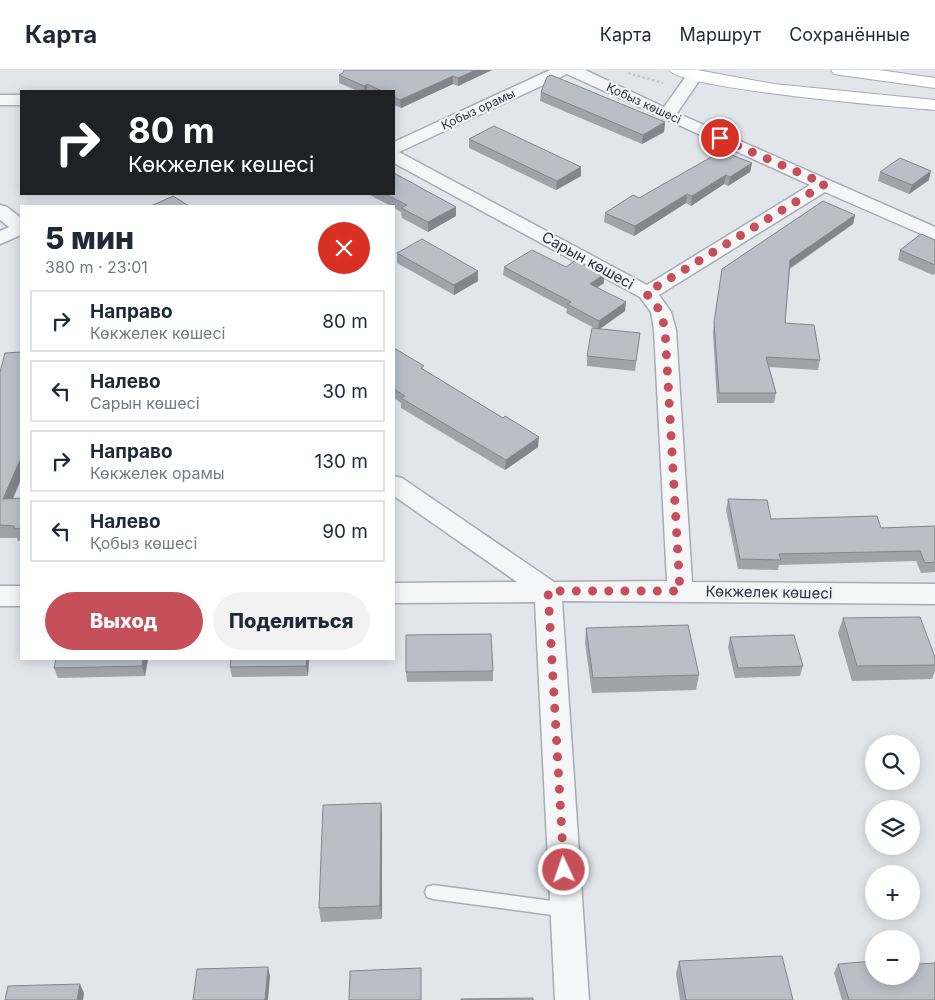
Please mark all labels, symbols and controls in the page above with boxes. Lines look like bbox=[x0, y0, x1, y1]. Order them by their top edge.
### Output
text: Карта bbox=[25, 20, 97, 49]
text: Карта bbox=[600, 24, 652, 45]
text: Маршрут bbox=[680, 24, 761, 45]
text: Сохранённые bbox=[789, 24, 910, 45]
street label: Қобыз көшесі bbox=[604, 79, 684, 127]
street label: Қобыз орамы bbox=[439, 85, 517, 133]
text: 80 m bbox=[128, 109, 215, 151]
icon: right bbox=[45, 110, 110, 175]
pin bbox=[699, 117, 741, 159]
icon: arrive bbox=[706, 124, 734, 152]
text: Көкжелек көшесі bbox=[128, 151, 314, 177]
text: 5 мин bbox=[45, 220, 134, 256]
button: close bbox=[318, 222, 370, 274]
street label: Сарын көшесі bbox=[538, 227, 638, 293]
text: 380 m · 23:01 bbox=[45, 257, 148, 277]
text: Направо bbox=[90, 300, 173, 323]
icon: right bbox=[47, 307, 75, 335]
text: 80 m bbox=[322, 310, 368, 333]
text: Көкжелек көшесі bbox=[90, 323, 225, 343]
text: Налево bbox=[90, 370, 161, 393]
icon: left bbox=[47, 377, 75, 405]
text: 30 m bbox=[322, 380, 368, 403]
text: Сарын көшесі bbox=[90, 393, 200, 413]
text: Направо bbox=[90, 440, 173, 463]
icon: right bbox=[47, 447, 75, 475]
text: 130 m bbox=[315, 450, 368, 473]
text: Көкжелек орамы bbox=[90, 463, 225, 483]
text: Налево bbox=[90, 510, 161, 533]
icon: left bbox=[47, 517, 75, 545]
text: 90 m bbox=[322, 520, 368, 543]
text: Қобыз көшесі bbox=[90, 533, 197, 553]
street label: Көкжелек көшесі bbox=[705, 581, 833, 603]
button: Выход bbox=[45, 592, 203, 650]
button: Поделиться bbox=[213, 592, 370, 650]
map controls bbox=[865, 735, 920, 985]
button: search bbox=[865, 735, 920, 790]
button: layers bbox=[865, 800, 920, 855]
position arrow bbox=[537, 843, 589, 895]
button: + bbox=[865, 865, 920, 920]
button: − bbox=[865, 930, 920, 985]

